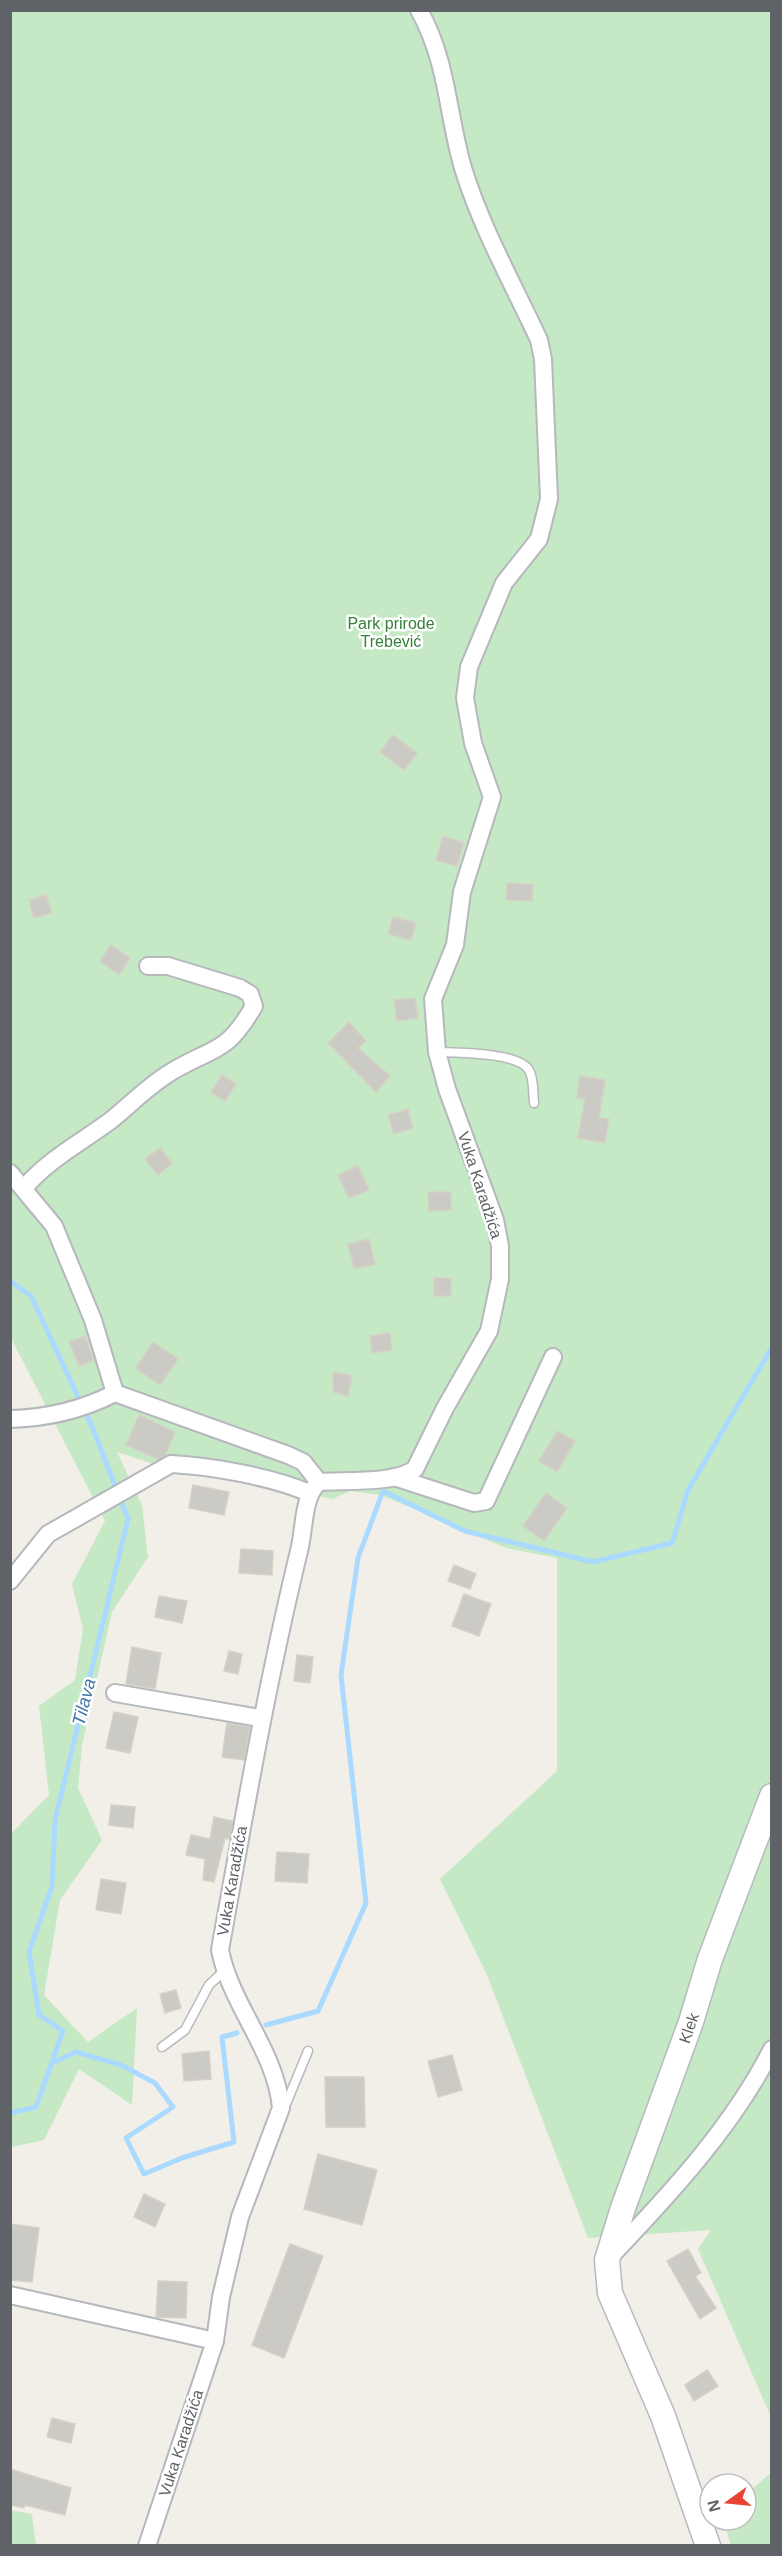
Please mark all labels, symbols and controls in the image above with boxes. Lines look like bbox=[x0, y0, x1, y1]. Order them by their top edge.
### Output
park label: Park prirode Trebević bbox=[347, 615, 435, 650]
street label: Vuka Karadžića bbox=[455, 1129, 505, 1241]
water label: Tilava bbox=[69, 1676, 99, 1728]
street label: Vuka Karadžića bbox=[214, 1825, 250, 1937]
street label: Klek bbox=[676, 2010, 702, 2045]
street label: Vuka Karadžića bbox=[156, 2387, 206, 2499]
north arrow bbox=[698, 2472, 758, 2532]
text: N bbox=[704, 2498, 724, 2514]

